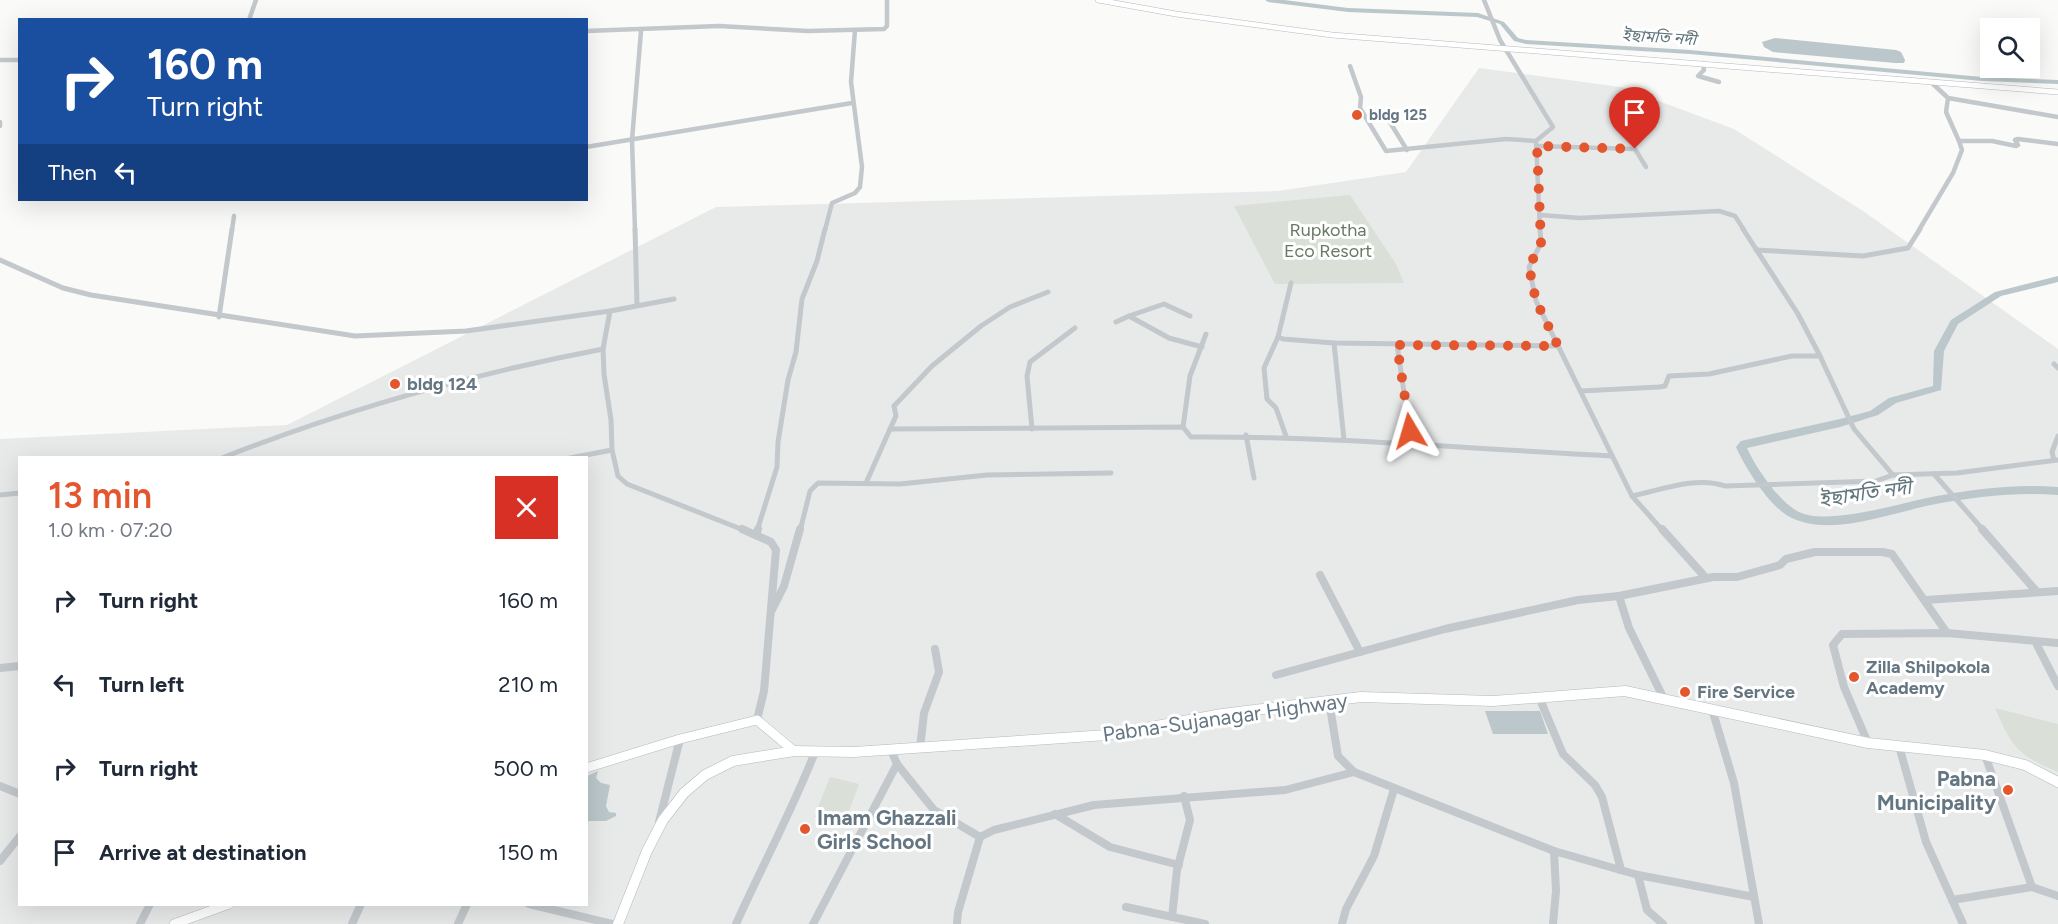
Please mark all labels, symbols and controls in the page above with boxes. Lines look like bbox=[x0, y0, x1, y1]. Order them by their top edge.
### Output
map controls bbox=[1980, 18, 2040, 78]
button: search bbox=[1980, 18, 2040, 78]
water label: ইছামতি নদী bbox=[1621, 25, 1700, 49]
text: 160 m bbox=[147, 39, 263, 90]
icon: right bbox=[48, 42, 126, 120]
pin bbox=[1609, 87, 1660, 149]
text: Turn right bbox=[147, 90, 263, 123]
icon: arrive bbox=[1618, 96, 1651, 129]
place label: bldg 125 bbox=[1369, 106, 1427, 124]
marker: bldg 125 bbox=[1350, 108, 1364, 122]
icon: left bbox=[109, 156, 142, 189]
text: Then bbox=[48, 159, 97, 186]
park label: Rupkotha Eco Resort bbox=[1284, 219, 1372, 262]
place label: bldg 124 bbox=[407, 373, 477, 395]
marker: bldg 124 bbox=[388, 377, 402, 391]
position arrow bbox=[1378, 399, 1442, 463]
text: 13 min bbox=[48, 474, 152, 517]
water label: ইছামতি নদী bbox=[1817, 474, 1916, 511]
button: close bbox=[495, 476, 558, 539]
text: 1.0 km · 07:20 bbox=[48, 518, 172, 542]
icon: right bbox=[48, 584, 81, 617]
text: Turn right bbox=[99, 587, 198, 614]
text: 160 m bbox=[498, 587, 558, 614]
place label: Zilla Shilpokola Academy bbox=[1866, 656, 1990, 699]
icon: left bbox=[48, 668, 81, 701]
marker: Zilla Shilpokola Academy bbox=[1847, 670, 1861, 684]
text: Turn left bbox=[99, 671, 185, 698]
text: 210 m bbox=[498, 671, 558, 698]
place label: Fire Service bbox=[1697, 681, 1795, 703]
marker: Fire Service bbox=[1678, 685, 1692, 699]
street label: Pabna-Sujanagar Highway bbox=[1101, 687, 1349, 747]
icon: right bbox=[48, 752, 81, 785]
text: Turn right bbox=[99, 755, 198, 782]
text: 500 m bbox=[493, 755, 558, 782]
place label: Pabna Municipality bbox=[1877, 766, 1997, 815]
marker: Pabna Municipality bbox=[2001, 783, 2015, 797]
place label: Imam Ghazzali Girls School bbox=[817, 805, 957, 854]
marker: Imam Ghazzali Girls School bbox=[798, 822, 812, 836]
icon: arrive bbox=[48, 836, 81, 869]
text: Arrive at destination bbox=[99, 839, 307, 866]
text: 150 m bbox=[498, 839, 558, 866]

